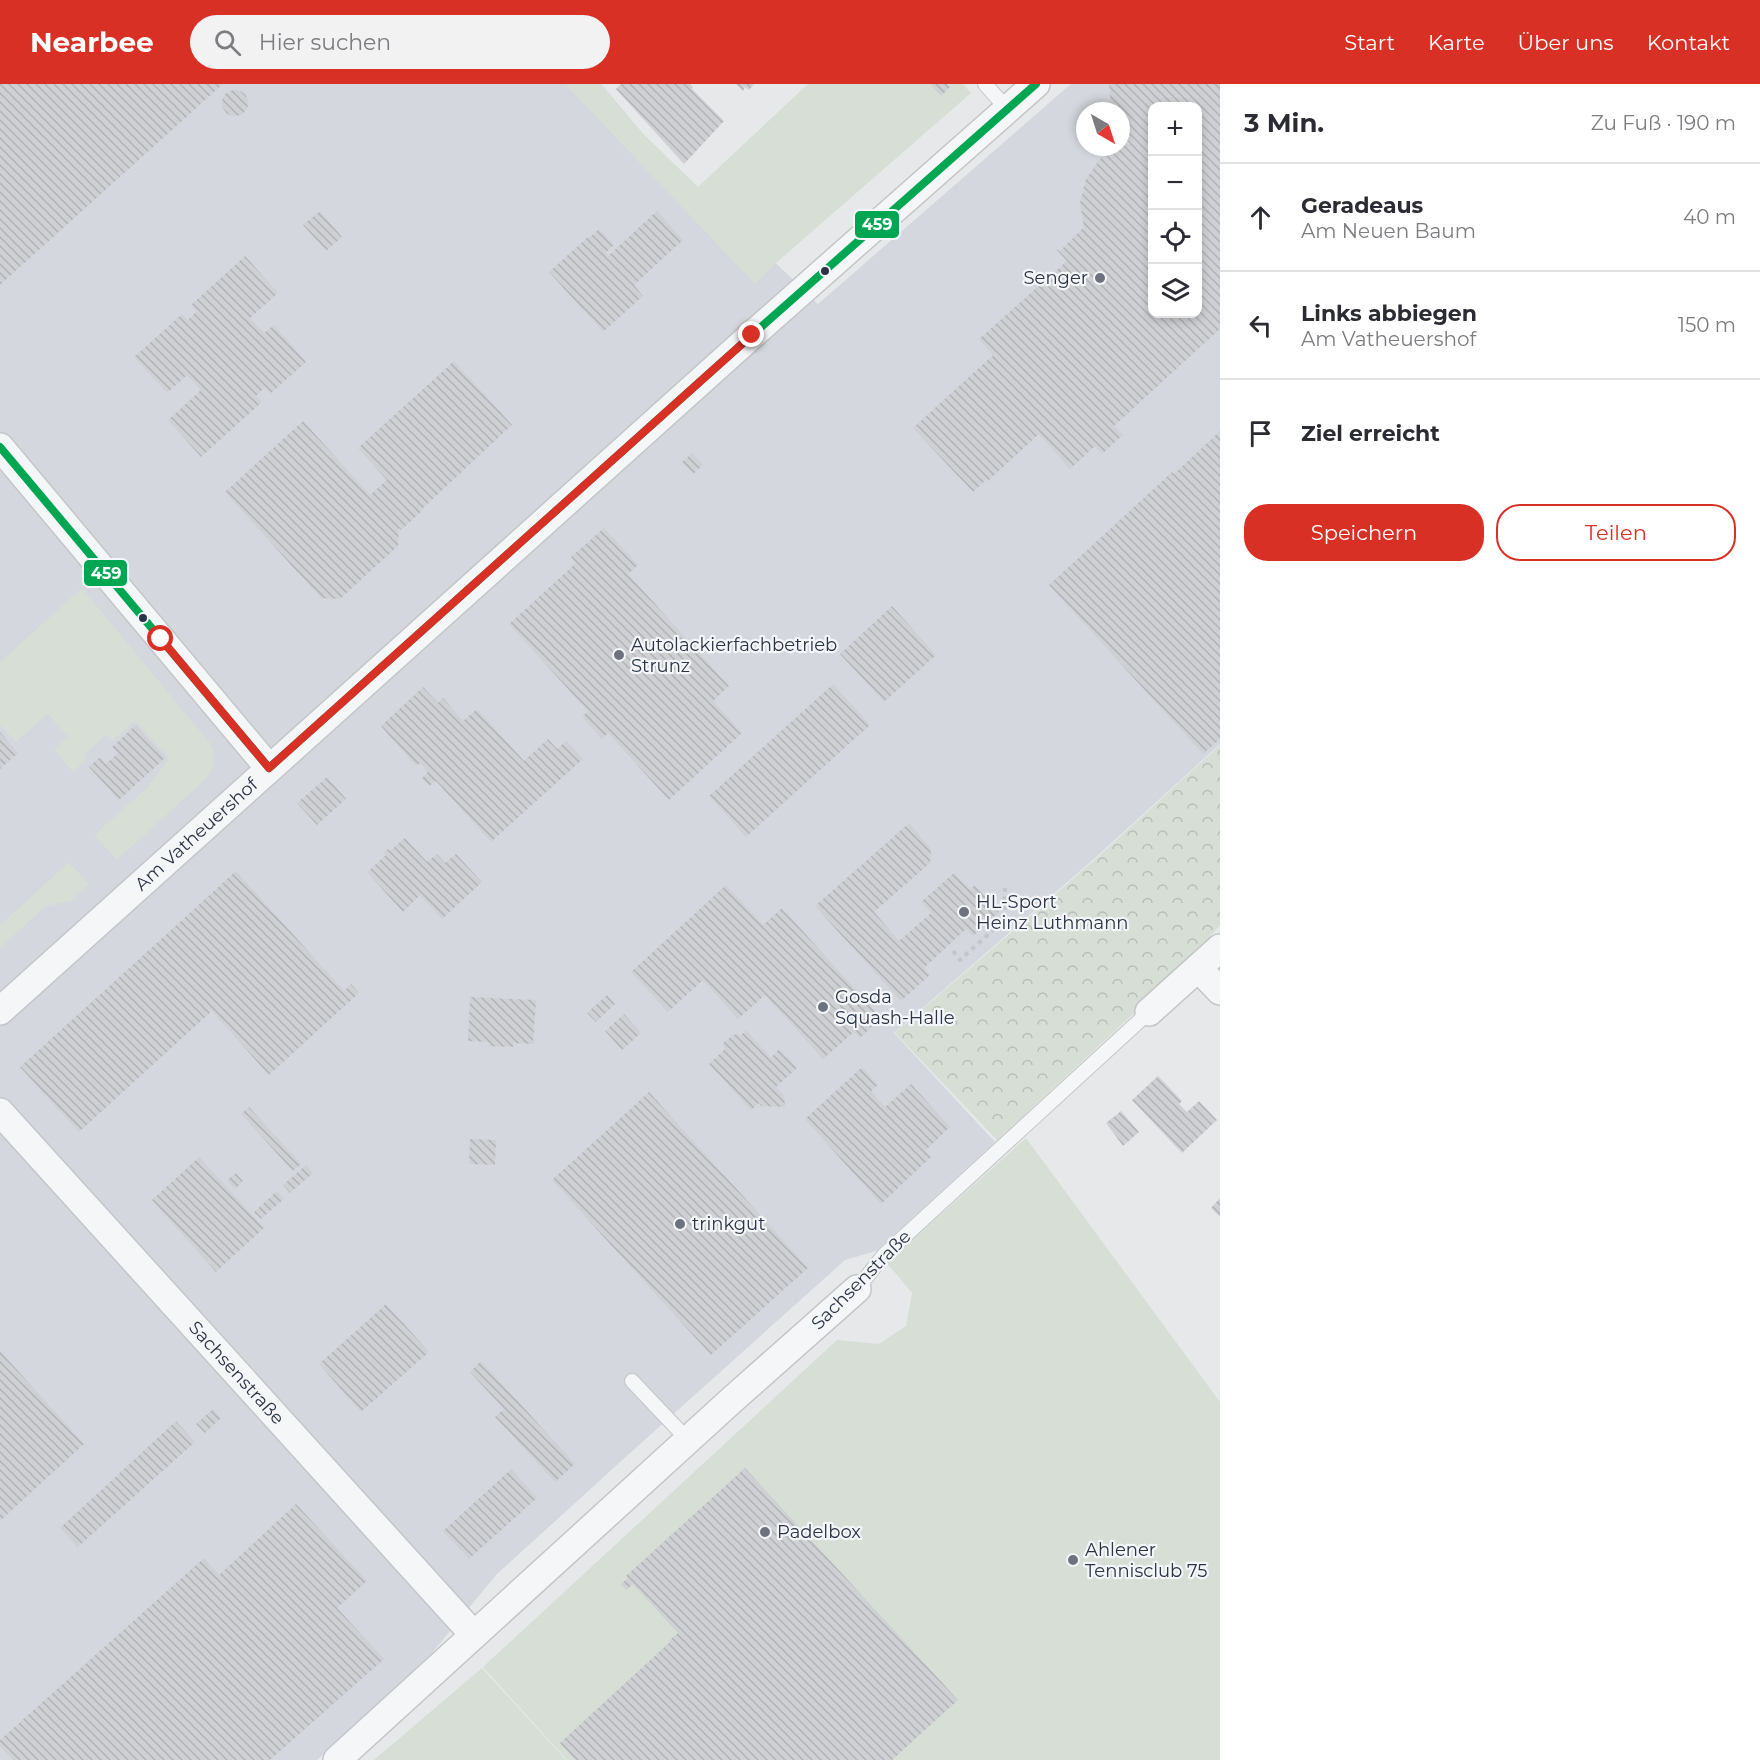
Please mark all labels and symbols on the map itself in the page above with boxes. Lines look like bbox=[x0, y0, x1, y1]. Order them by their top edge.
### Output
north arrow bbox=[1076, 102, 1130, 156]
line badge: 459 bbox=[854, 210, 900, 239]
text: 459 bbox=[862, 215, 892, 234]
unlabelled marker bbox=[819, 265, 831, 277]
place label: Senger bbox=[1023, 267, 1088, 289]
marker: Senger bbox=[1093, 271, 1107, 285]
route end bbox=[738, 321, 764, 347]
line badge: 459 bbox=[83, 559, 128, 587]
text: 459 bbox=[91, 564, 121, 583]
unlabelled marker bbox=[137, 612, 149, 624]
route start bbox=[147, 625, 173, 651]
place label: Autolackierfachbetrieb Strunz bbox=[631, 634, 837, 677]
marker: Autolackierfachbetrieb Strunz bbox=[612, 648, 626, 662]
street label: Am Vatheuershof bbox=[130, 773, 263, 895]
place label: HL-Sport Heinz Luthmann bbox=[976, 891, 1129, 934]
marker: HL-Sport Heinz Luthmann bbox=[957, 905, 971, 919]
place label: Gosda Squash-Halle bbox=[835, 986, 955, 1029]
marker: Gosda Squash-Halle bbox=[816, 1000, 830, 1014]
place label: trinkgut bbox=[692, 1213, 766, 1235]
marker: trinkgut bbox=[673, 1217, 687, 1231]
street label: Sachsenstraße bbox=[807, 1226, 915, 1334]
street label: Sachsenstraße bbox=[184, 1317, 289, 1429]
place label: Padelbox bbox=[777, 1521, 861, 1543]
marker: Padelbox bbox=[758, 1525, 772, 1539]
place label: Ahlener Tennisclub 75 bbox=[1085, 1539, 1207, 1582]
marker: Ahlener Tennisclub 75 bbox=[1066, 1553, 1080, 1567]

